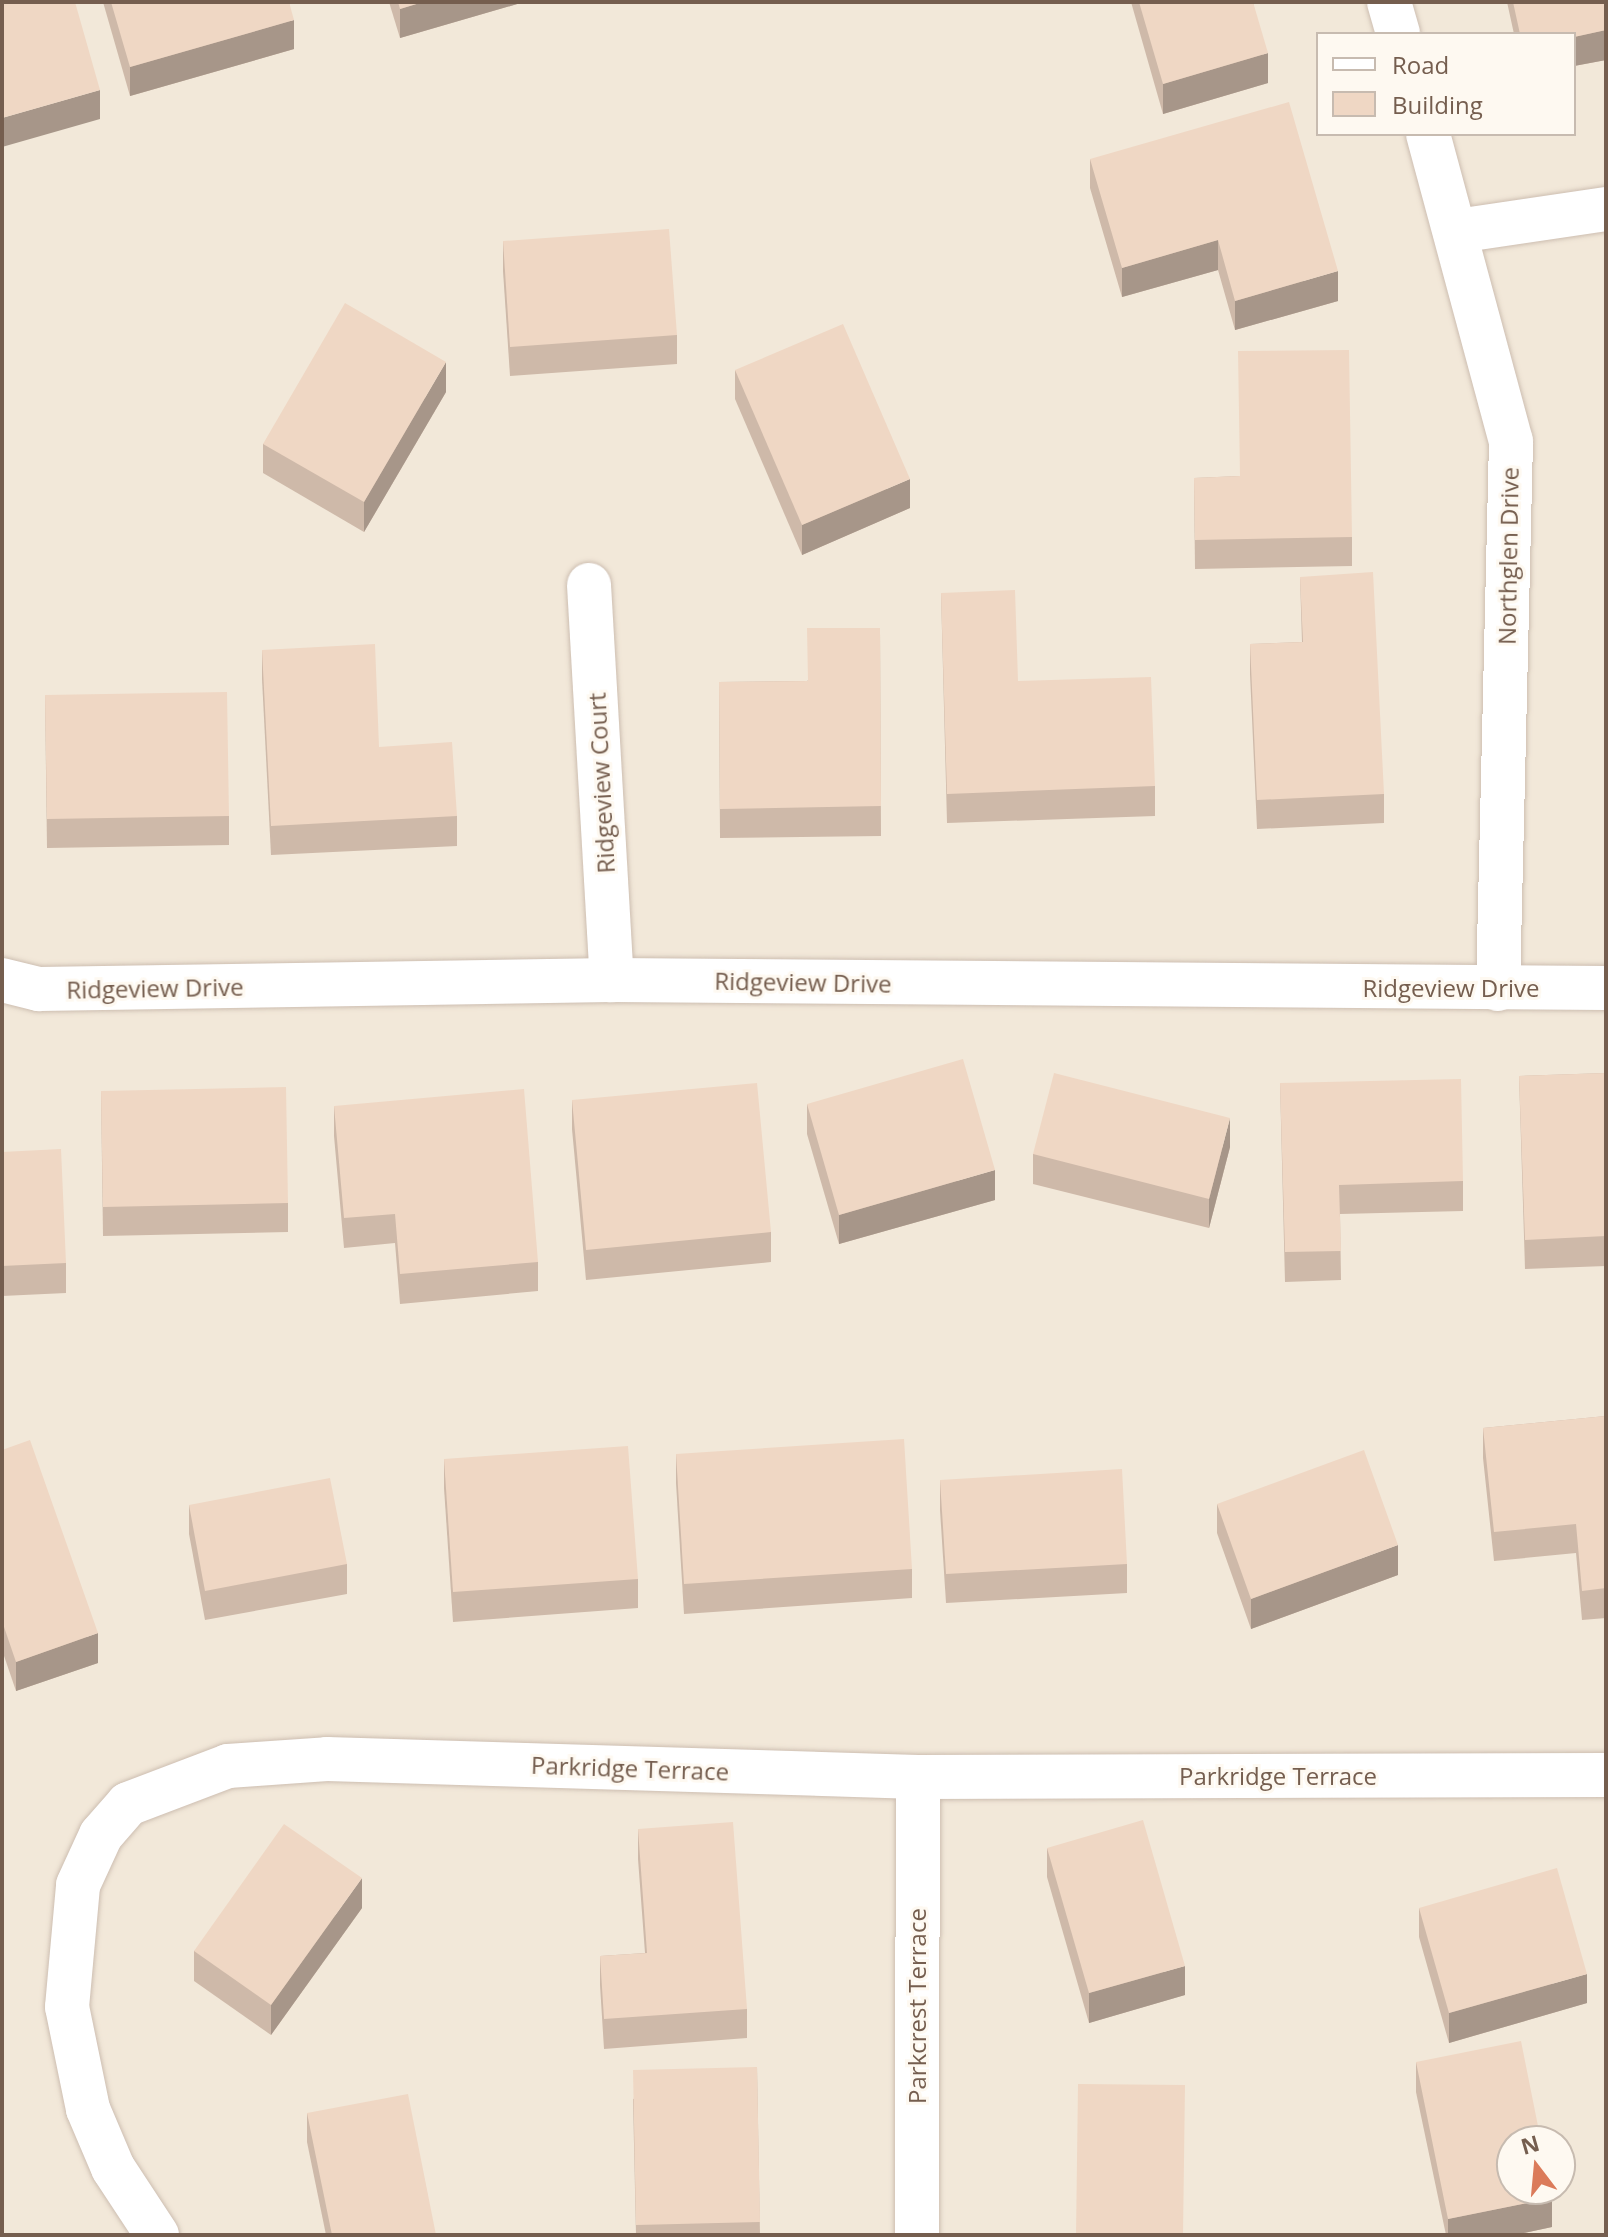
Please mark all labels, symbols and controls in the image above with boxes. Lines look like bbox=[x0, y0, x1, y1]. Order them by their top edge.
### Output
legend bbox=[1316, 32, 1576, 136]
text: Road bbox=[1392, 48, 1449, 81]
text: Building bbox=[1392, 88, 1483, 121]
street label: Northglen Drive bbox=[1492, 467, 1524, 645]
street label: Ridgeview Court bbox=[582, 692, 620, 874]
street label: Ridgeview Drive bbox=[714, 966, 892, 998]
street label: Ridgeview Drive bbox=[66, 972, 244, 1004]
street label: Ridgeview Drive bbox=[1362, 974, 1540, 1002]
street label: Parkridge Terrace bbox=[531, 1750, 729, 1786]
street label: Parkridge Terrace bbox=[1179, 1762, 1377, 1790]
street label: Parkcrest Terrace bbox=[903, 1908, 931, 2104]
north arrow bbox=[1496, 2125, 1576, 2205]
text: N bbox=[1517, 2127, 1543, 2161]

